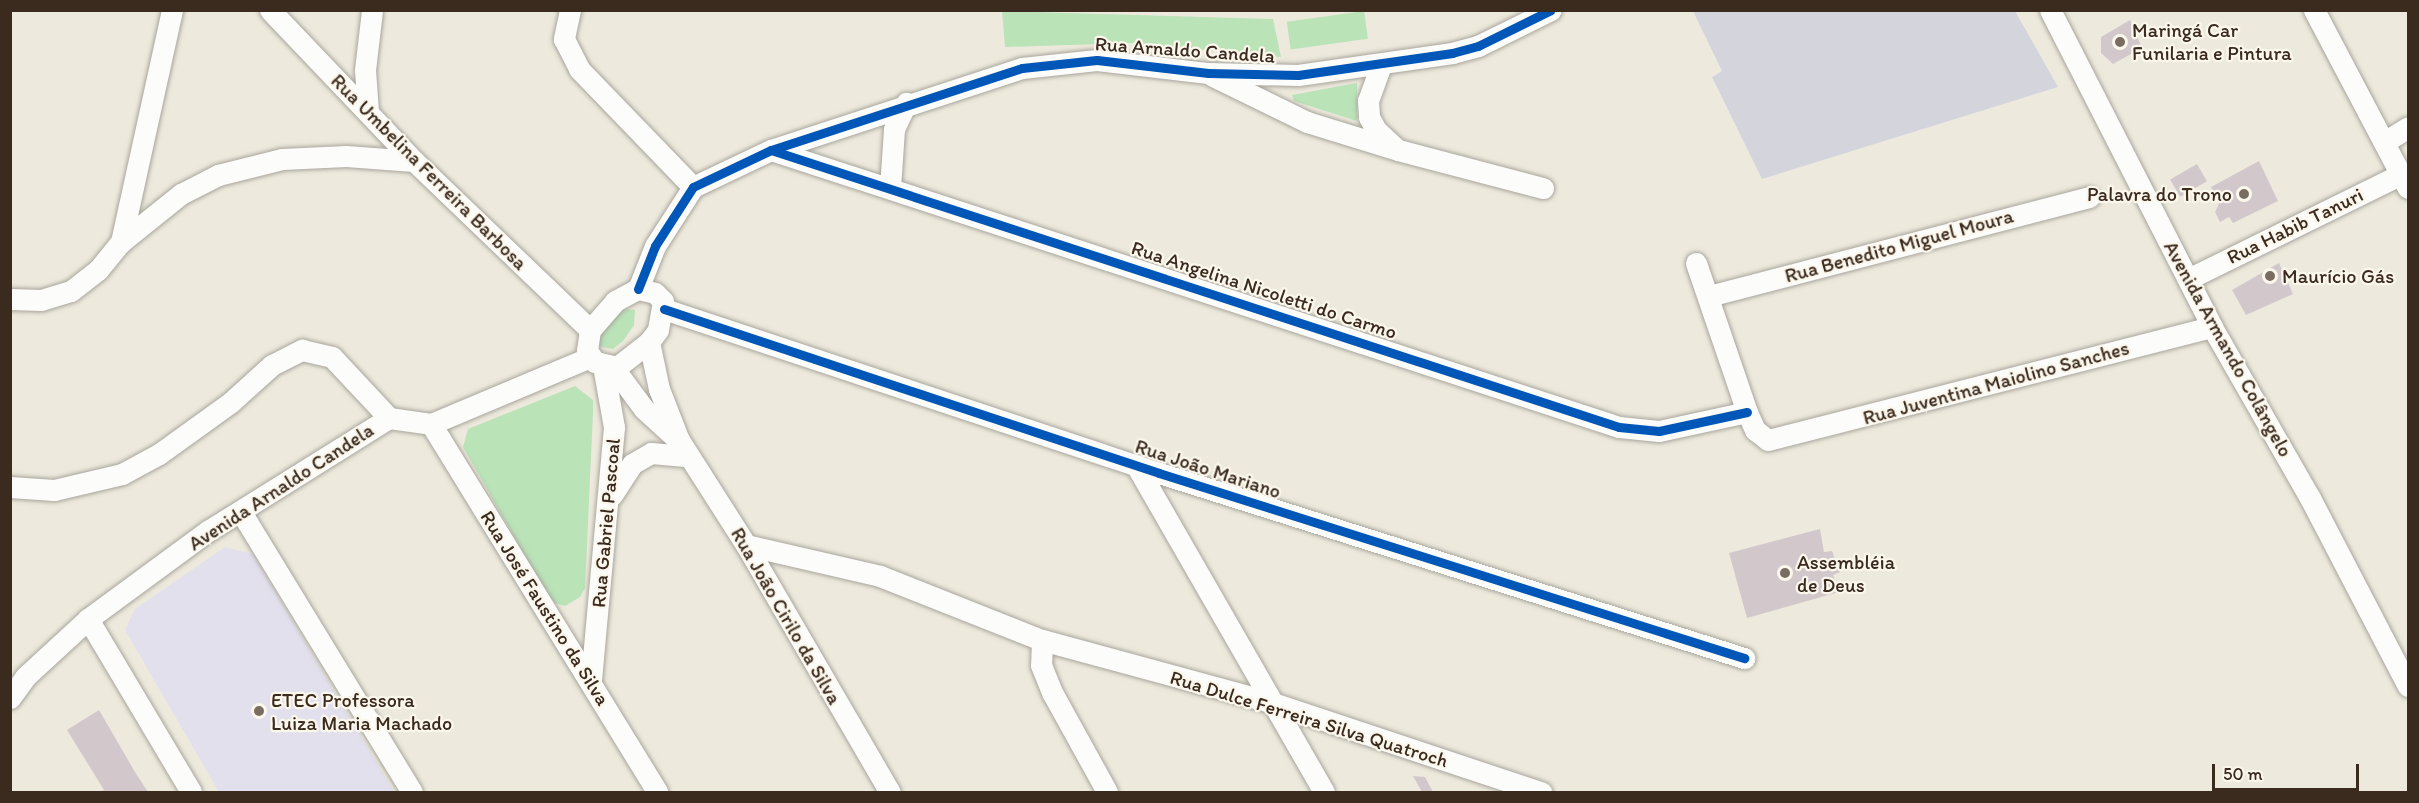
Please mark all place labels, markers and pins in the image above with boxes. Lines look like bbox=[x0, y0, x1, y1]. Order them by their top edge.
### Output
place label: Maringá Car Funilaria e Pintura bbox=[2132, 19, 2292, 66]
marker: Maringá Car Funilaria e Pintura bbox=[2113, 35, 2127, 49]
place label: Palavra do Trono bbox=[2089, 182, 2232, 206]
marker: Palavra do Trono bbox=[2237, 187, 2251, 201]
place label: Maurício Gás bbox=[2282, 264, 2394, 288]
marker: Maurício Gás bbox=[2263, 269, 2277, 283]
place label: Assembléia de Deus bbox=[1797, 550, 1895, 597]
marker: Assembléia de Deus bbox=[1778, 566, 1792, 580]
place label: ETEC Professora Luiza Maria Machado bbox=[271, 688, 452, 735]
marker: ETEC Professora Luiza Maria Machado bbox=[252, 704, 266, 718]

